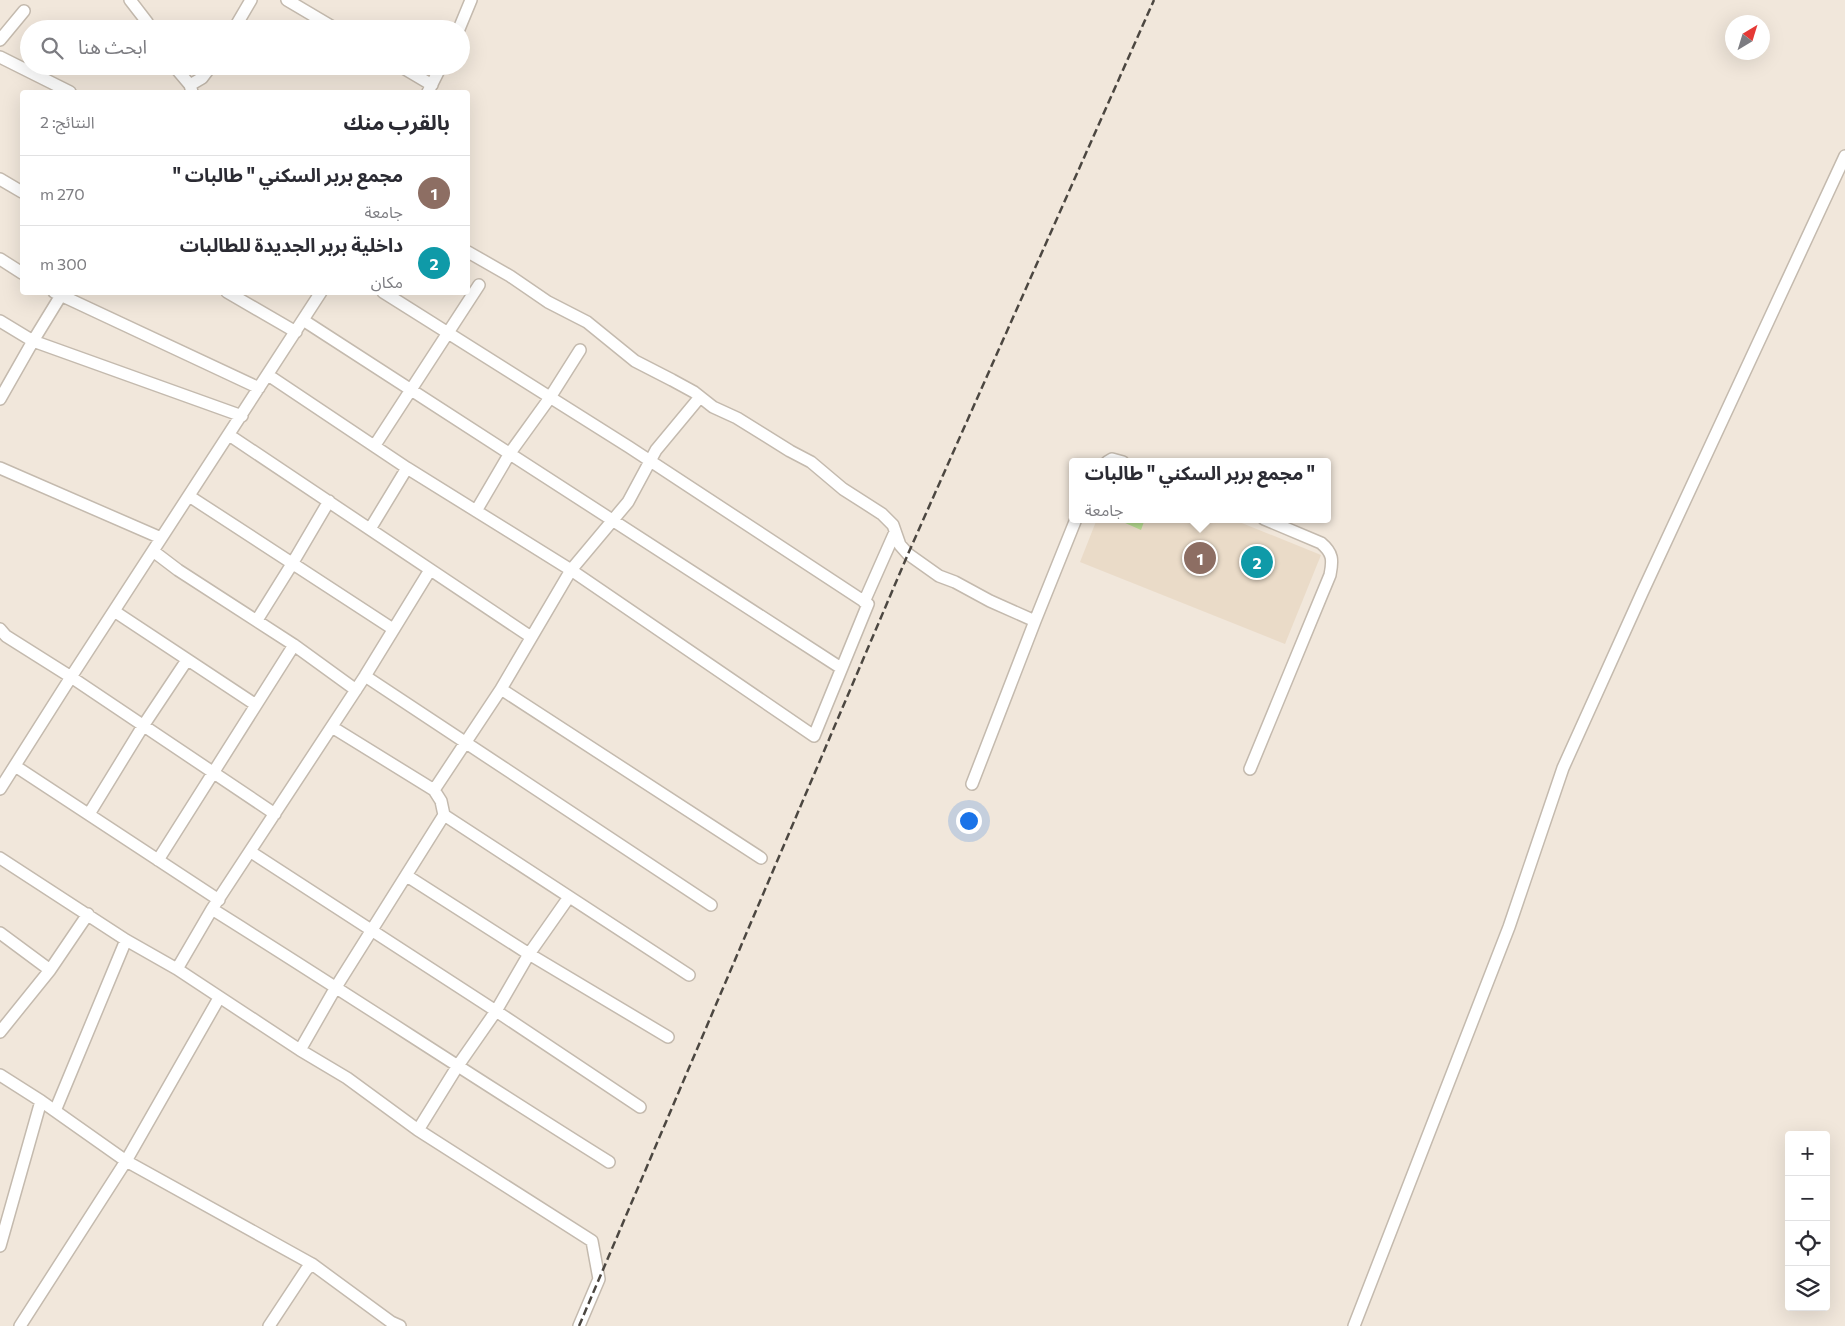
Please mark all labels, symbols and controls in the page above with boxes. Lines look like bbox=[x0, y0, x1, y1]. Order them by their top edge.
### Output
north arrow bbox=[1725, 15, 1770, 60]
search box bbox=[20, 20, 470, 75]
icon: search bbox=[38, 34, 66, 62]
text: ابحث هنا bbox=[78, 35, 147, 58]
text: بالقرب منك bbox=[344, 109, 450, 134]
text: النتائج: 2 bbox=[40, 112, 94, 131]
text: مجمع بربر السكني " طالبات " bbox=[173, 163, 403, 186]
text: 270 m bbox=[40, 184, 85, 203]
text: 1 bbox=[430, 184, 438, 203]
text: جامعة bbox=[364, 202, 403, 221]
text: داخلية بربر الجديدة للطالبات bbox=[180, 233, 403, 256]
text: 300 m bbox=[40, 254, 87, 273]
text: 2 bbox=[429, 254, 439, 273]
text: مكان bbox=[371, 272, 403, 291]
popup bbox=[1069, 458, 1331, 523]
text: مجمع بربر السكني " طالبات " bbox=[1085, 461, 1315, 484]
text: جامعة bbox=[1085, 500, 1123, 519]
pin: 1 bbox=[1184, 539, 1216, 577]
pin: 2 bbox=[1241, 543, 1273, 581]
your location bbox=[956, 808, 982, 834]
map controls bbox=[1785, 1131, 1830, 1311]
button: + bbox=[1785, 1131, 1830, 1176]
button: − bbox=[1785, 1176, 1830, 1221]
button: locate bbox=[1785, 1221, 1830, 1266]
button: layers bbox=[1785, 1266, 1830, 1311]

